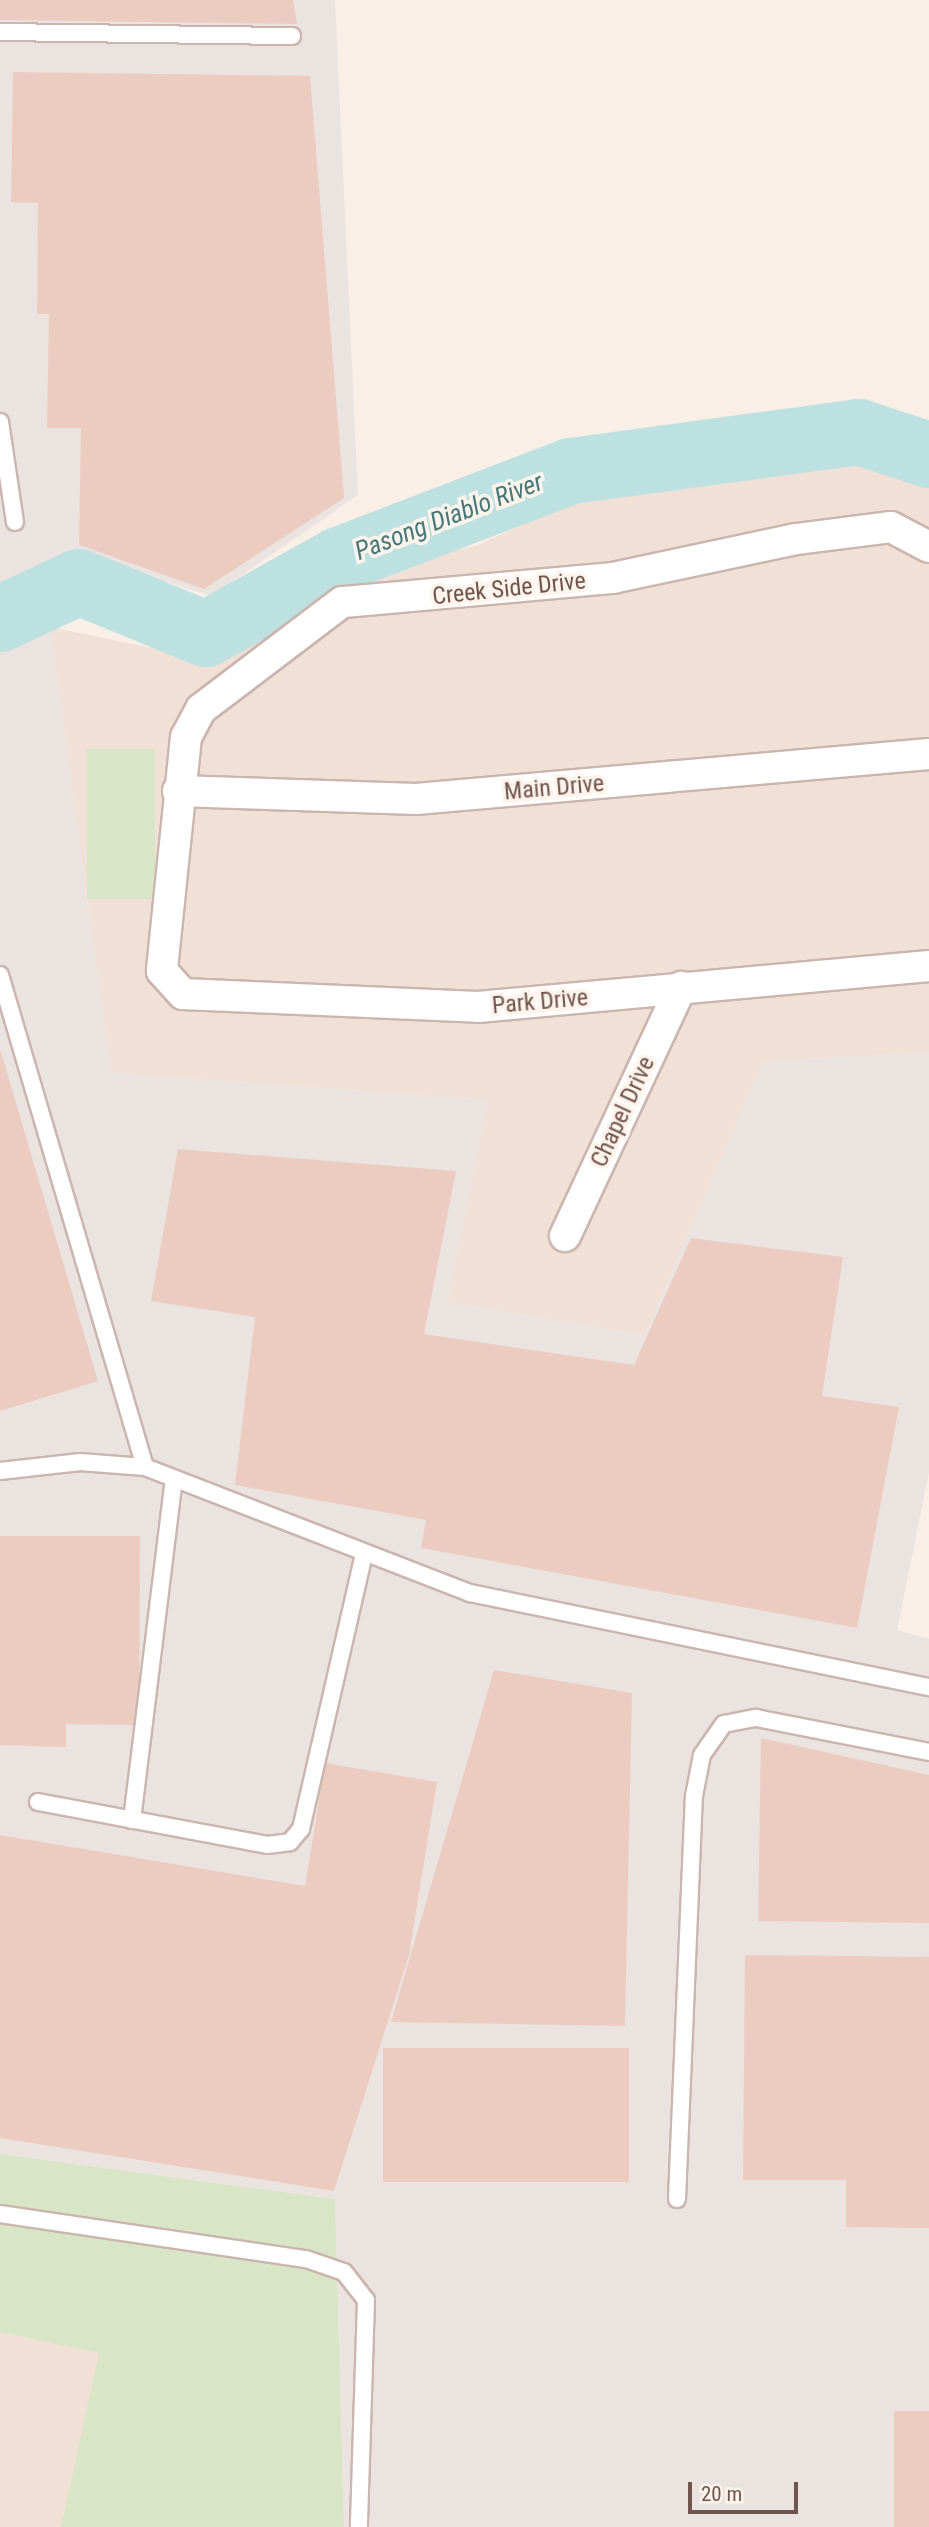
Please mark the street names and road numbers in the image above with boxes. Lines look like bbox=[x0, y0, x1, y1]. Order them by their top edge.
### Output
street label: Creek Side Drive bbox=[431, 567, 587, 611]
street label: Main Drive bbox=[503, 769, 605, 807]
street label: Park Drive bbox=[491, 983, 589, 1021]
street label: Chapel Drive bbox=[585, 1052, 661, 1172]

